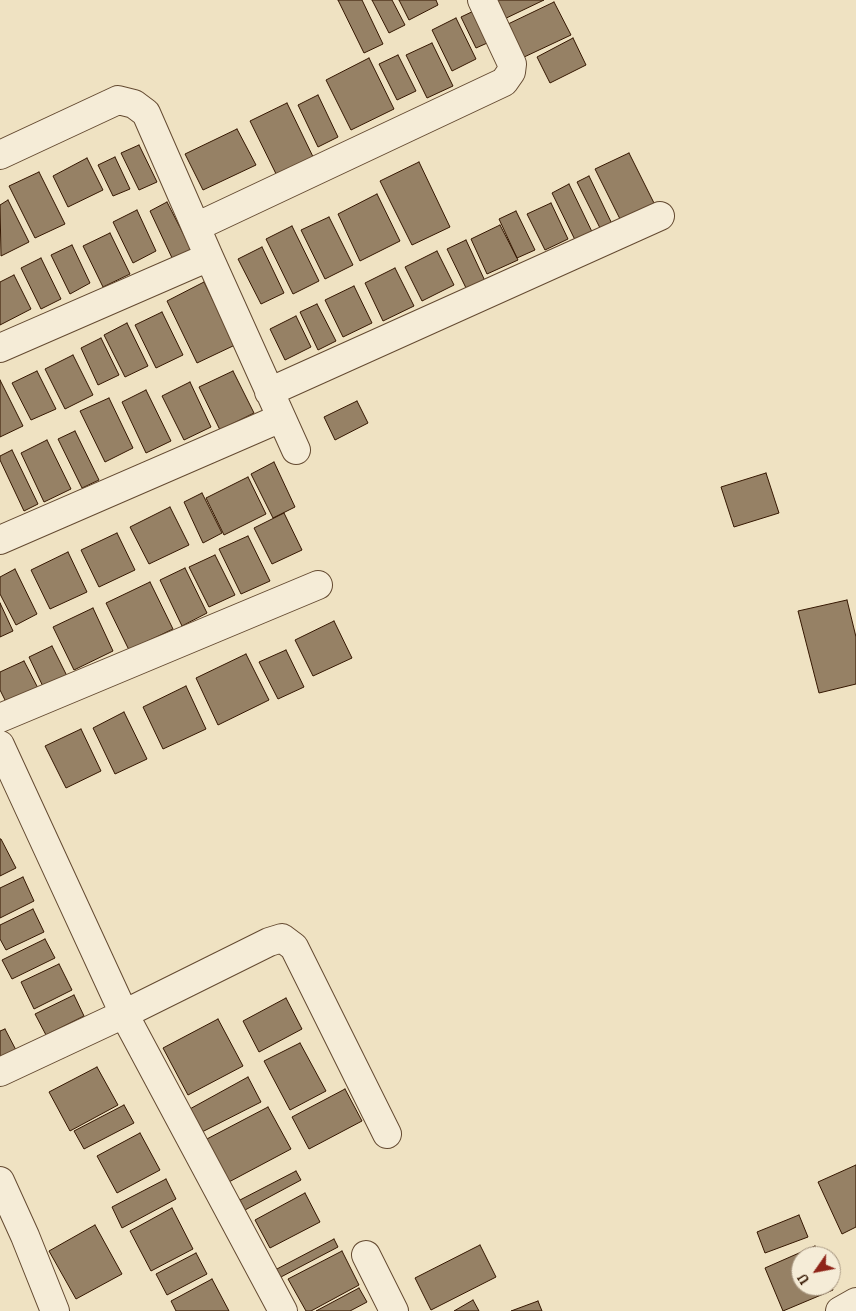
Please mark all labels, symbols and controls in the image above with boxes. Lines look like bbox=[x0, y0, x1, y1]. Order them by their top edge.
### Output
north arrow bbox=[791, 1246, 841, 1296]
text: U bbox=[793, 1270, 814, 1288]

